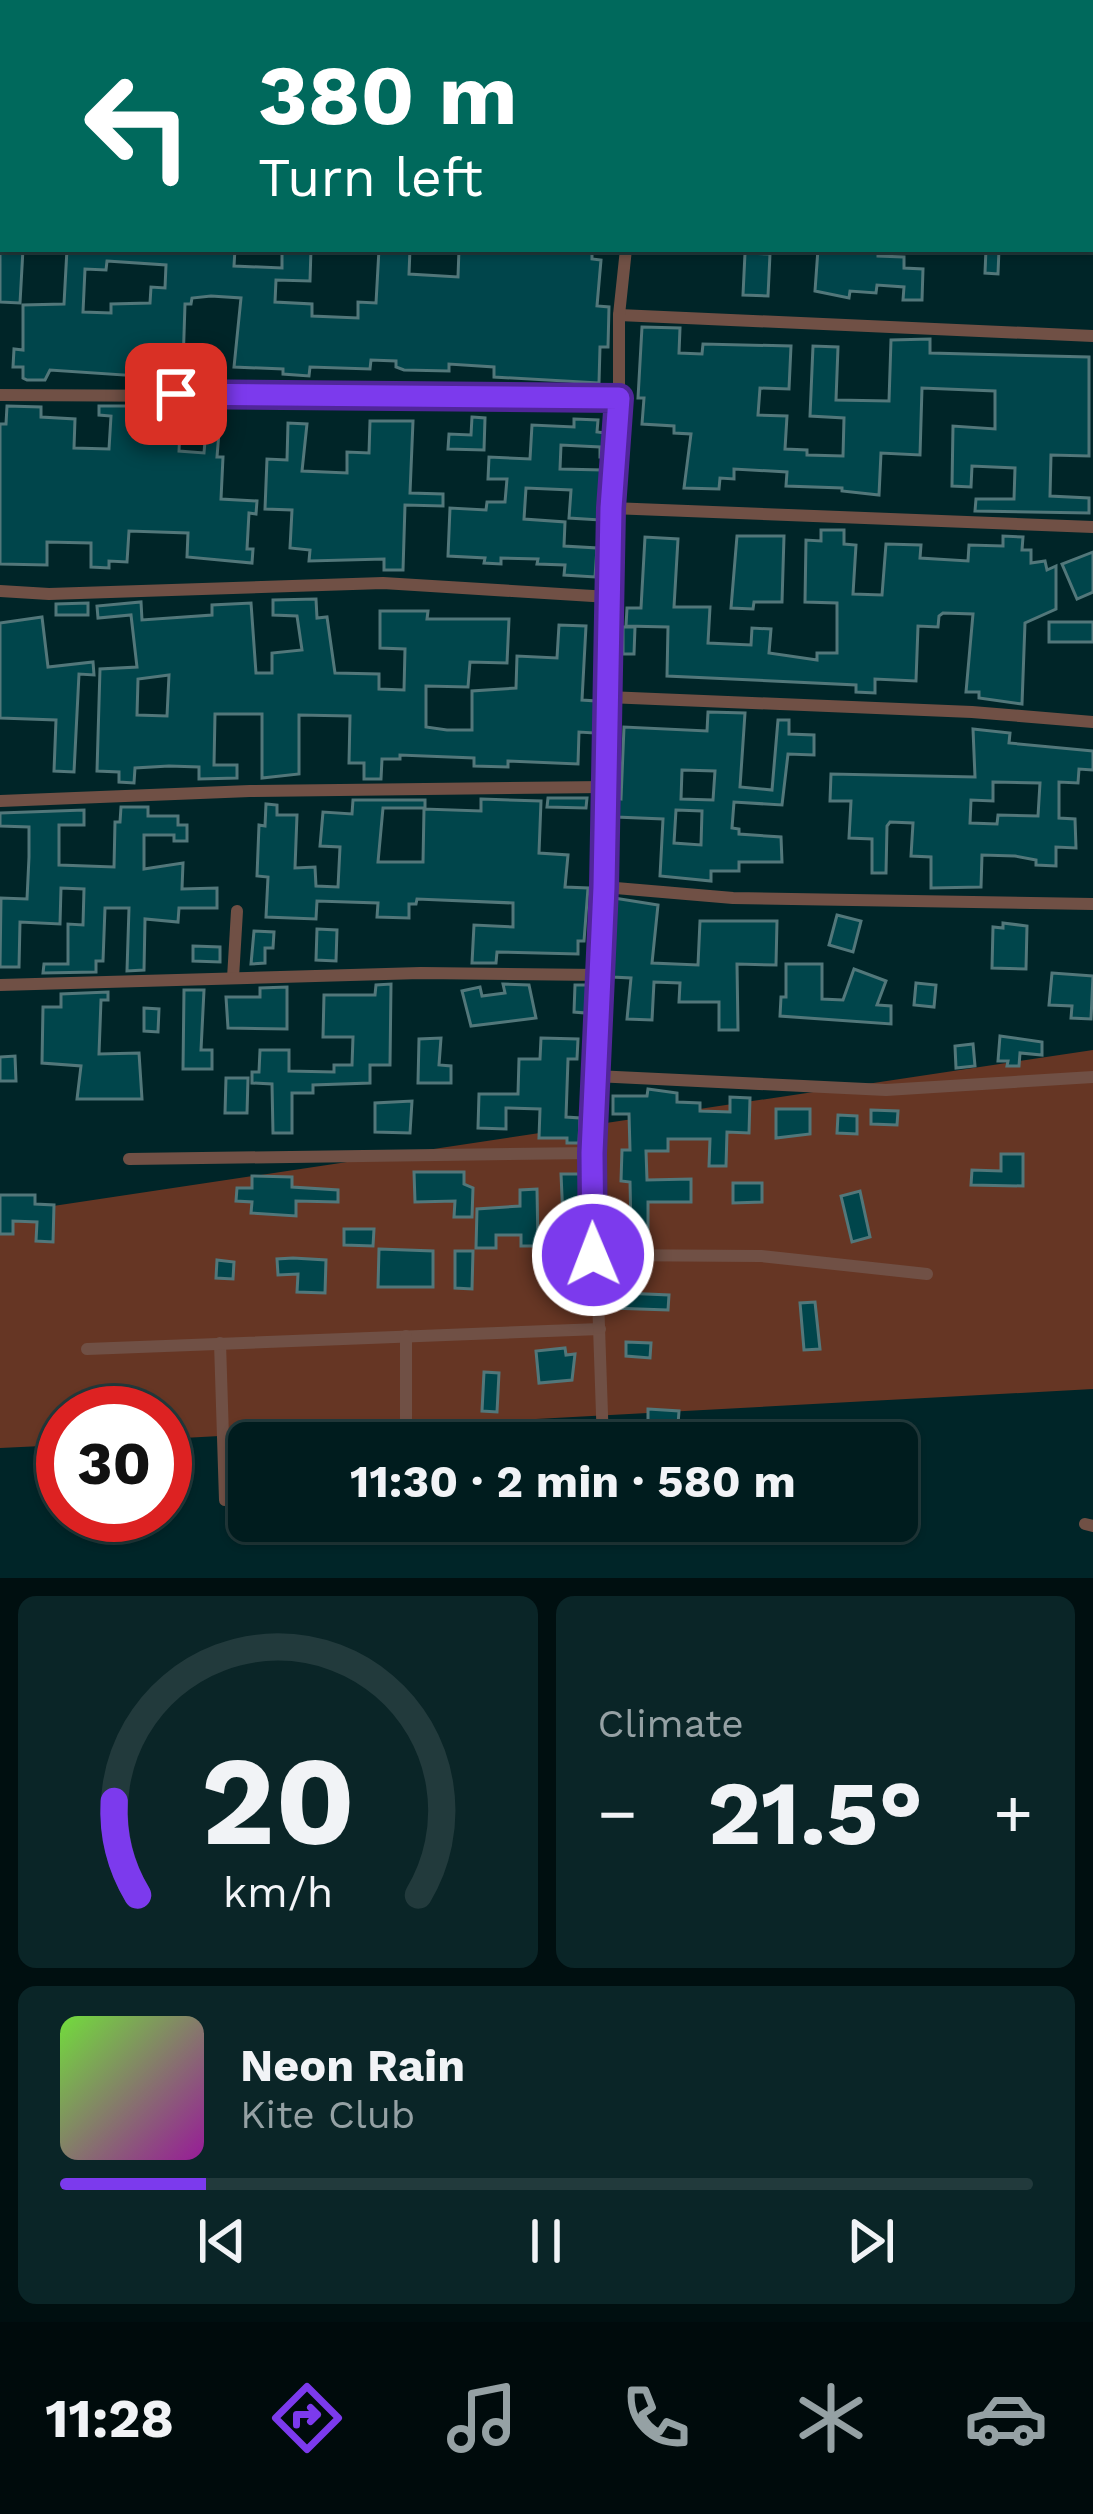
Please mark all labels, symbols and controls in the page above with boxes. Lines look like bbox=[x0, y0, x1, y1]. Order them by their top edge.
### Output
text: 380 m bbox=[258, 46, 518, 144]
icon: left bbox=[60, 48, 216, 204]
text: Turn left bbox=[258, 146, 483, 209]
pin bbox=[125, 343, 227, 445]
icon: arrive bbox=[143, 361, 209, 427]
position arrow bbox=[530, 1192, 656, 1318]
speed limit sign: 30 bbox=[36, 1386, 192, 1542]
text: 11:30 · 2 min · 580 m bbox=[350, 1455, 796, 1508]
text: Climate bbox=[598, 1701, 744, 1746]
text: 20 bbox=[200, 1728, 355, 1874]
text: 21.5° bbox=[707, 1760, 923, 1866]
text: − bbox=[598, 1775, 637, 1852]
text: + bbox=[993, 1775, 1033, 1852]
text: km/h bbox=[222, 1867, 333, 1917]
text: Neon Rain bbox=[240, 2039, 465, 2092]
text: Kite Club bbox=[240, 2092, 415, 2137]
icon: previous bbox=[189, 2208, 255, 2274]
icon: pause bbox=[513, 2208, 579, 2274]
icon: next bbox=[838, 2208, 904, 2274]
icon: directions bbox=[265, 2376, 349, 2460]
icon: music bbox=[440, 2376, 524, 2460]
icon: phone bbox=[614, 2376, 698, 2460]
icon: climate bbox=[789, 2376, 873, 2460]
icon: car bbox=[964, 2376, 1048, 2460]
text: 11:28 bbox=[45, 2387, 174, 2450]

